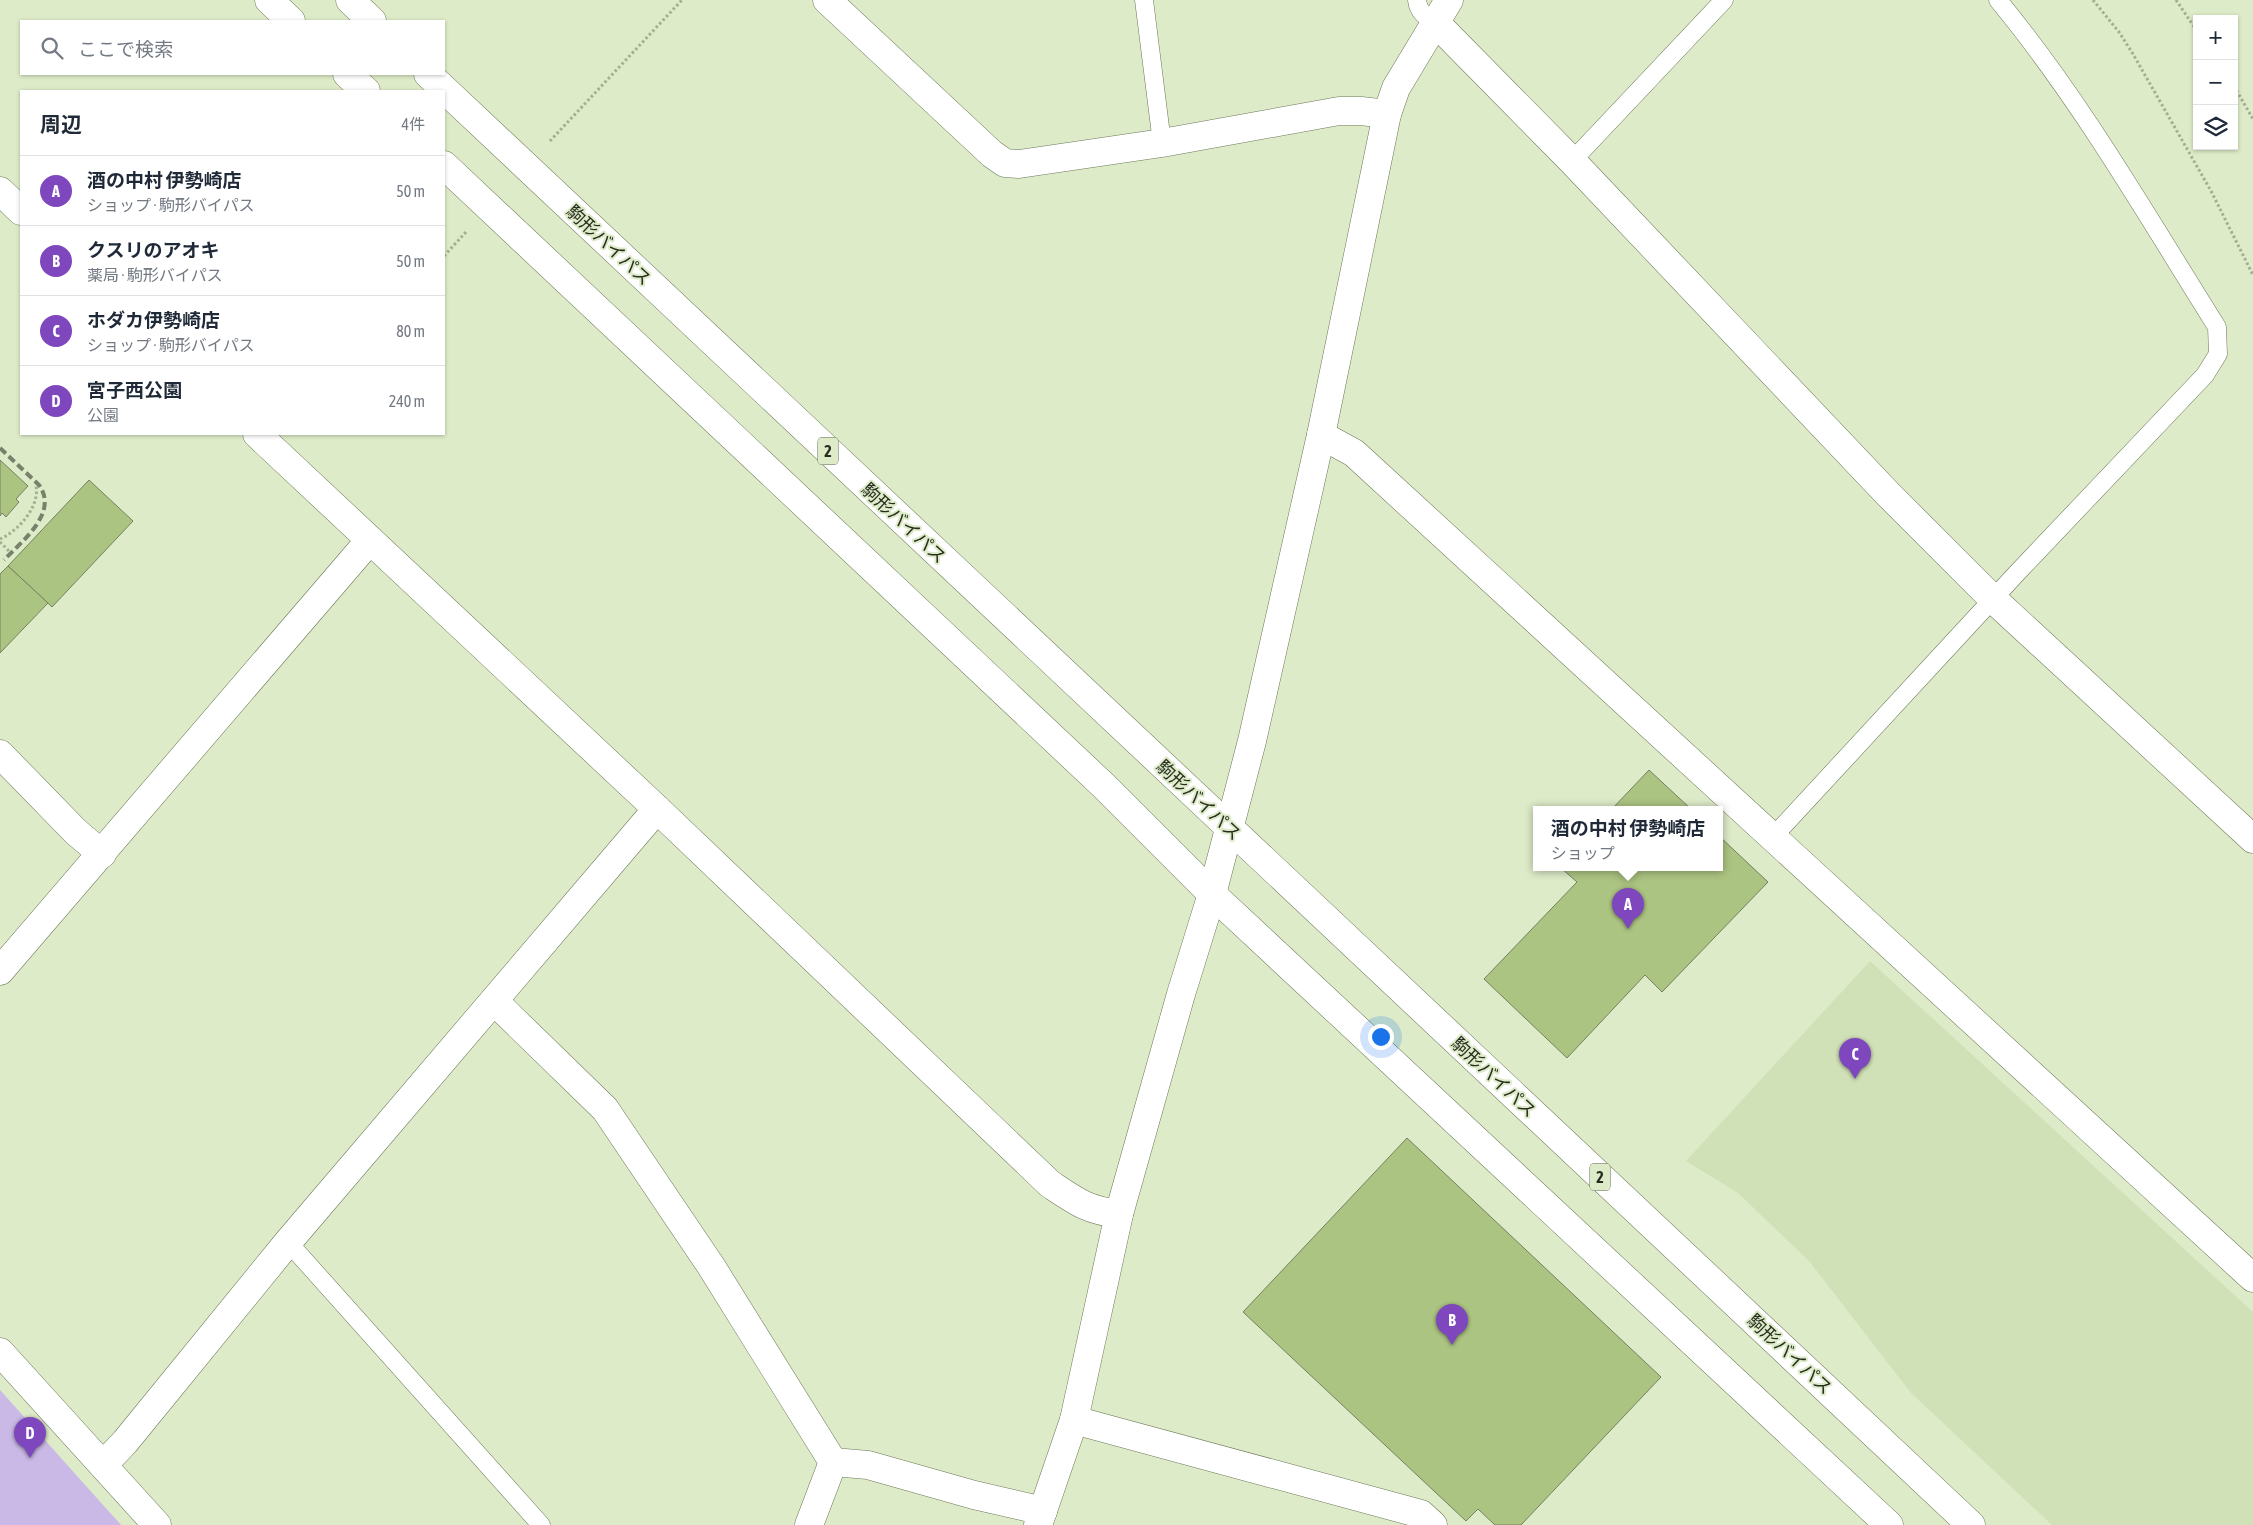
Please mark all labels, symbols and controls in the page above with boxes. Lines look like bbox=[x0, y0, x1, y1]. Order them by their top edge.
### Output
map controls bbox=[2193, 15, 2238, 150]
button: + bbox=[2193, 15, 2238, 60]
search box bbox=[20, 20, 445, 75]
icon: search bbox=[38, 34, 66, 62]
text: ここで検索 bbox=[78, 38, 173, 60]
button: − bbox=[2193, 60, 2238, 105]
button: layers bbox=[2193, 105, 2238, 150]
text: 周辺 bbox=[40, 112, 82, 136]
text: 4件 bbox=[401, 115, 425, 133]
text: 酒の中村 伊勢崎店 bbox=[87, 169, 242, 191]
text: A bbox=[52, 182, 60, 200]
text: 50 m bbox=[396, 182, 425, 200]
text: ショップ · 駒形バイパス bbox=[87, 196, 255, 214]
street label: 駒形バイパス bbox=[562, 201, 656, 289]
text: クスリのアオキ bbox=[87, 239, 219, 261]
text: B bbox=[52, 252, 60, 270]
text: 50 m bbox=[396, 252, 425, 270]
text: 薬局 · 駒形バイパス bbox=[87, 266, 223, 284]
text: ホダカ伊勢崎店 bbox=[87, 309, 220, 331]
text: C bbox=[52, 322, 60, 340]
text: 80 m bbox=[396, 322, 425, 340]
text: ショップ · 駒形バイパス bbox=[87, 336, 255, 354]
text: 宮子西公園 bbox=[87, 379, 182, 401]
text: D bbox=[52, 392, 60, 410]
text: 240 m bbox=[389, 392, 425, 410]
text: 公園 bbox=[87, 406, 119, 424]
road number: 2 bbox=[818, 438, 838, 464]
street label: 駒形バイパス bbox=[857, 479, 951, 567]
street label: 駒形バイパス bbox=[1152, 756, 1246, 844]
popup bbox=[1533, 806, 1723, 871]
text: 酒の中村 伊勢崎店 bbox=[1551, 817, 1705, 839]
text: ショップ bbox=[1551, 844, 1615, 862]
pin: A bbox=[1612, 888, 1644, 929]
your location bbox=[1368, 1024, 1394, 1050]
street label: 駒形バイパス bbox=[1447, 1033, 1541, 1121]
pin: C bbox=[1839, 1038, 1871, 1079]
road number: 2 bbox=[1590, 1164, 1610, 1190]
pin: B bbox=[1436, 1304, 1468, 1345]
street label: 駒形バイパス bbox=[1743, 1310, 1837, 1398]
pin: D bbox=[14, 1417, 46, 1458]

